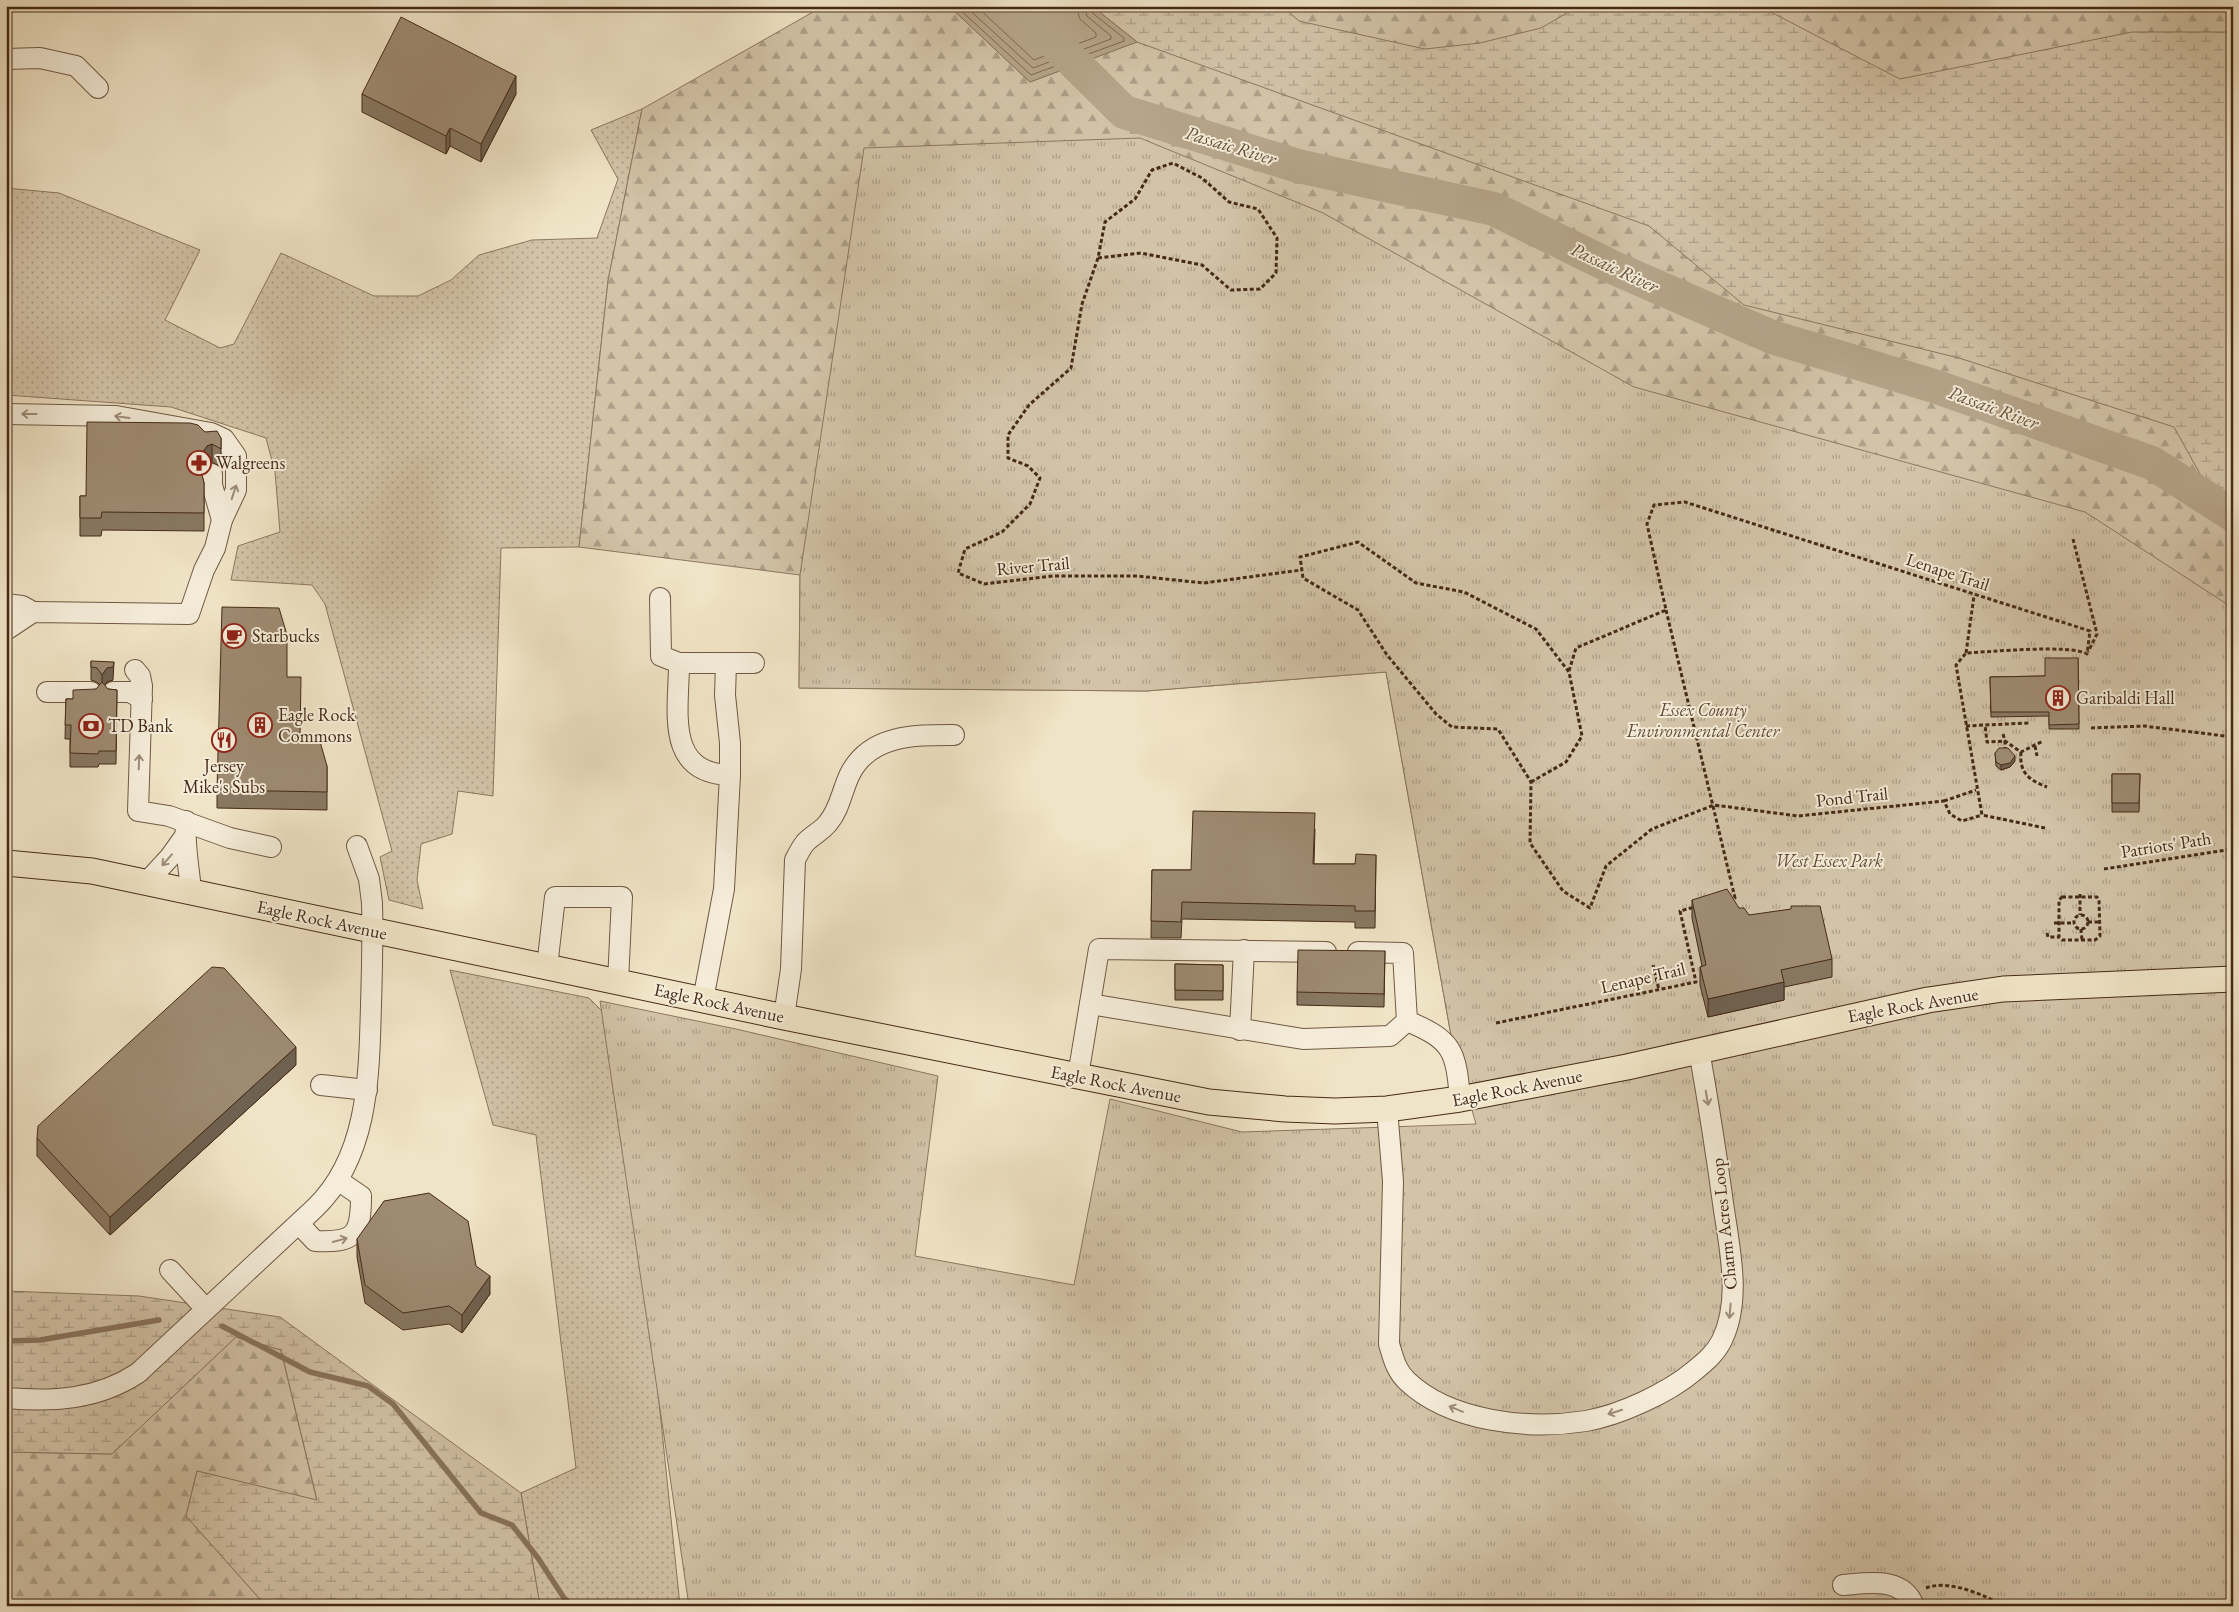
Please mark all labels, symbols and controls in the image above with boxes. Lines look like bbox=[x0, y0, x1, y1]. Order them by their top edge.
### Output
water label: Passaic River bbox=[1182, 120, 1280, 171]
water label: Passaic River bbox=[1567, 236, 1663, 299]
water label: Passaic River bbox=[1946, 380, 2043, 436]
one-way arrow bbox=[22, 409, 38, 419]
one-way arrow bbox=[115, 412, 131, 422]
pharmacy icon: Walgreens bbox=[186, 450, 212, 476]
place label: Walgreens bbox=[216, 451, 285, 474]
one-way arrow bbox=[229, 484, 239, 500]
street label: Lenape Trail bbox=[1904, 547, 1993, 596]
street label: River Trail bbox=[995, 551, 1071, 580]
cafe icon: Starbucks bbox=[221, 623, 247, 649]
place label: Starbucks bbox=[252, 624, 320, 647]
building icon: Garibaldi Hall bbox=[2045, 685, 2071, 711]
place label: Garibaldi Hall bbox=[2076, 686, 2175, 709]
park label: Essex County Environmental Center bbox=[1626, 698, 1780, 742]
place label: Eagle Rock Commons bbox=[278, 703, 356, 747]
building icon: Eagle Rock Commons bbox=[247, 712, 273, 738]
bank icon: TD Bank bbox=[78, 713, 104, 739]
place label: TD Bank bbox=[108, 714, 173, 737]
restaurant icon: Jersey Mike's Subs bbox=[211, 727, 237, 753]
place label: Jersey Mike's Subs bbox=[183, 754, 265, 798]
one-way arrow bbox=[135, 755, 144, 771]
street label: Pond Trail bbox=[1815, 781, 1889, 812]
street label: Patriots' Path bbox=[2119, 826, 2213, 863]
park label: West Essex Park bbox=[1775, 849, 1883, 872]
one-way arrow bbox=[162, 853, 173, 866]
street label: Eagle Rock Avenue bbox=[255, 894, 389, 945]
street label: Lenape Trail bbox=[1598, 957, 1688, 998]
street label: Eagle Rock Avenue bbox=[652, 977, 786, 1028]
street label: Eagle Rock Avenue bbox=[1846, 982, 1980, 1027]
street label: Eagle Rock Avenue bbox=[1049, 1060, 1183, 1107]
street label: Eagle Rock Avenue bbox=[1450, 1064, 1584, 1111]
one-way arrow bbox=[1703, 1089, 1713, 1105]
street label: Charm Acres Loop bbox=[1705, 1157, 1742, 1291]
one-way arrow bbox=[332, 1234, 348, 1244]
one-way arrow bbox=[1726, 1302, 1735, 1318]
one-way arrow bbox=[1449, 1403, 1464, 1412]
one-way arrow bbox=[1607, 1407, 1623, 1417]

